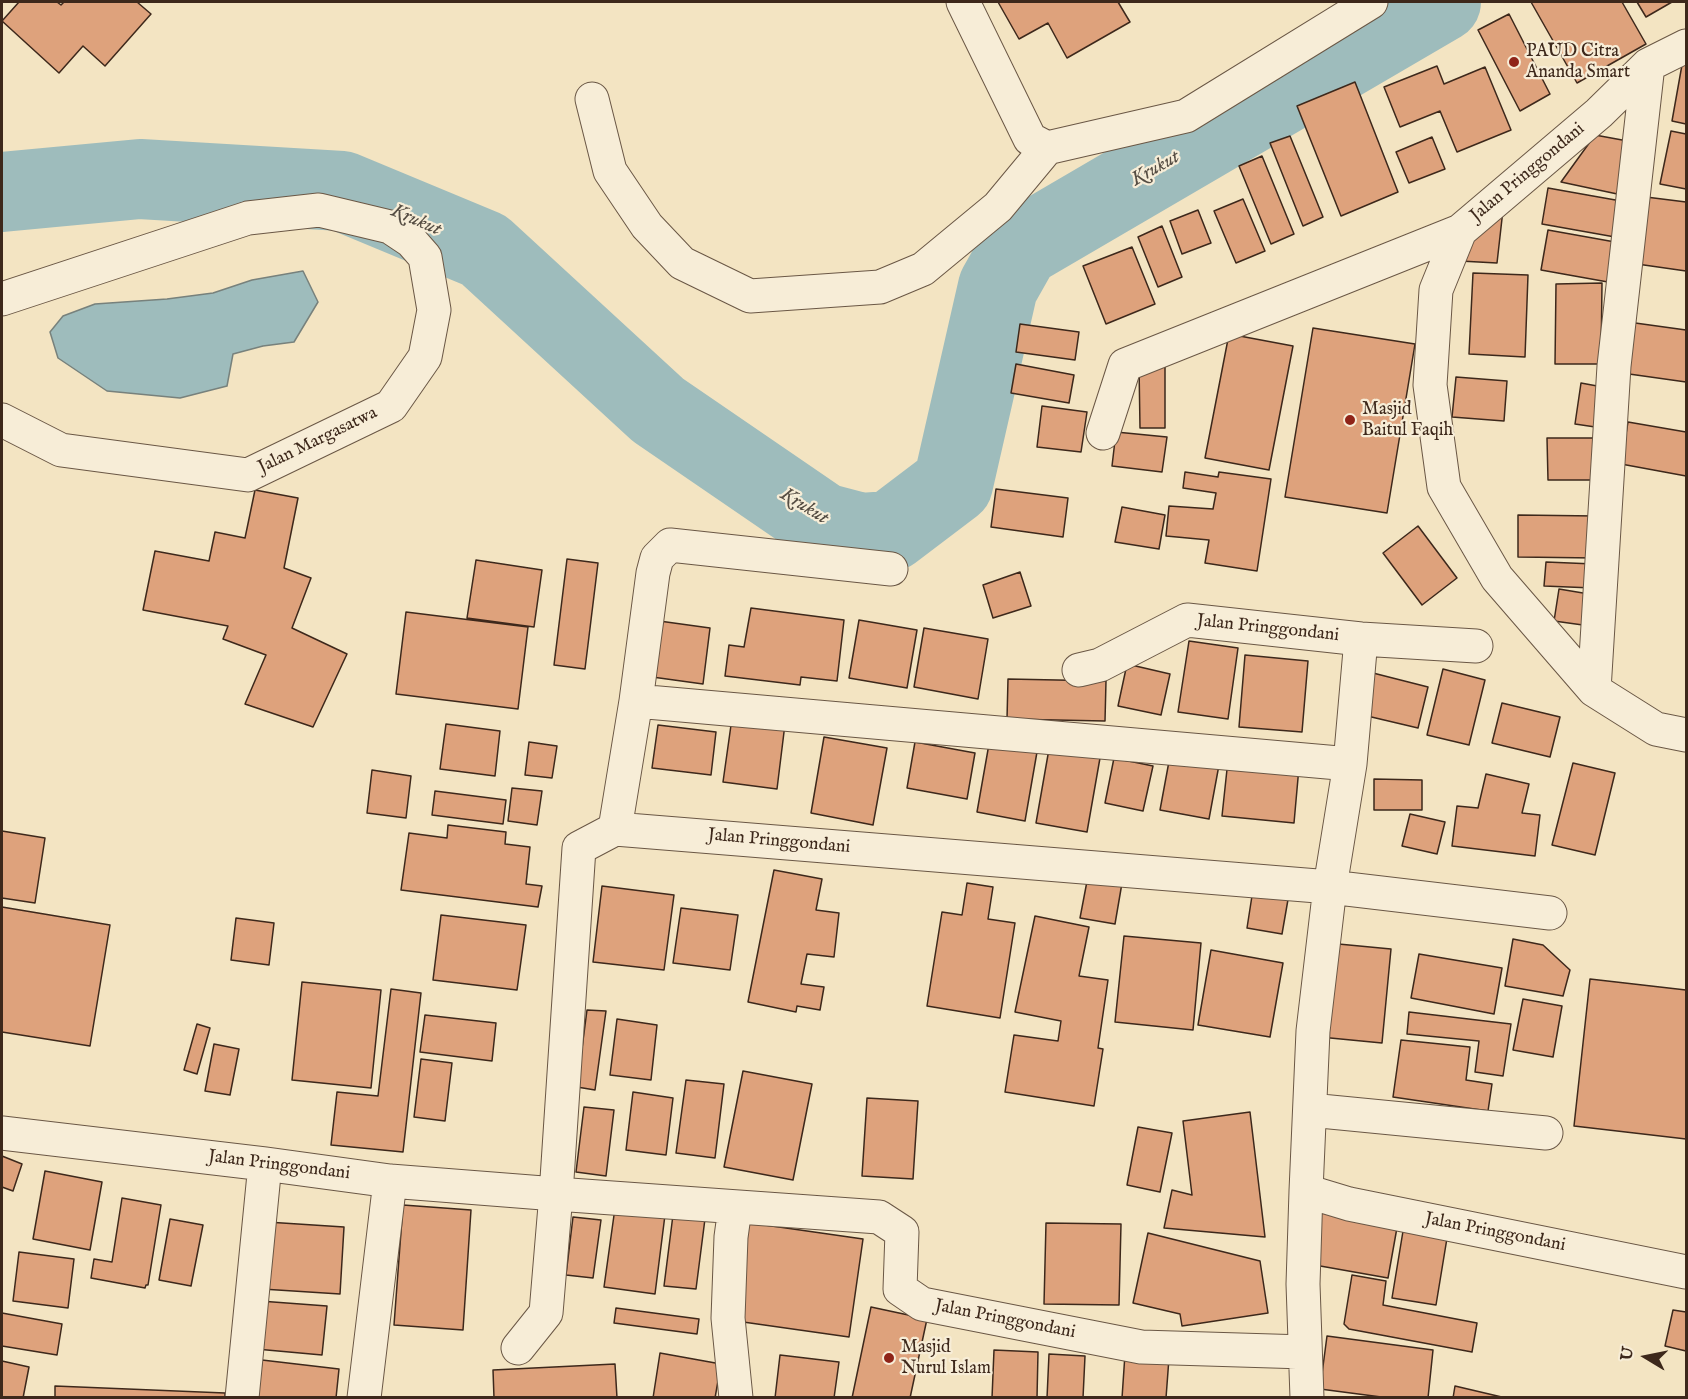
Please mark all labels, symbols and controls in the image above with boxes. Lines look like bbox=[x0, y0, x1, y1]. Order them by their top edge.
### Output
place label: PAUD Citra Ananda Smart bbox=[1526, 41, 1630, 84]
marker: PAUD Citra Ananda Smart bbox=[1507, 55, 1521, 69]
street label: Jalan Pringgondani bbox=[1466, 119, 1590, 227]
water label: Krukut bbox=[1127, 146, 1185, 192]
water label: Krukut bbox=[387, 200, 445, 242]
place label: Masjid Baitul Faqih bbox=[1362, 399, 1453, 442]
street label: Jalan Margasatwa bbox=[255, 403, 381, 479]
marker: Masjid Baitul Faqih bbox=[1343, 413, 1357, 427]
water label: Krukut bbox=[775, 483, 833, 531]
street label: Jalan Pringgondani bbox=[1196, 611, 1340, 647]
street label: Jalan Pringgondani bbox=[707, 825, 851, 859]
street label: Jalan Pringgondani bbox=[207, 1147, 351, 1185]
street label: Jalan Pringgondani bbox=[1423, 1209, 1567, 1257]
street label: Jalan Pringgondani bbox=[933, 1296, 1077, 1344]
north arrow bbox=[1616, 1327, 1676, 1387]
place label: Masjid Nurul Islam bbox=[901, 1337, 991, 1380]
text: U bbox=[1617, 1345, 1639, 1362]
marker: Masjid Nurul Islam bbox=[882, 1351, 896, 1365]

